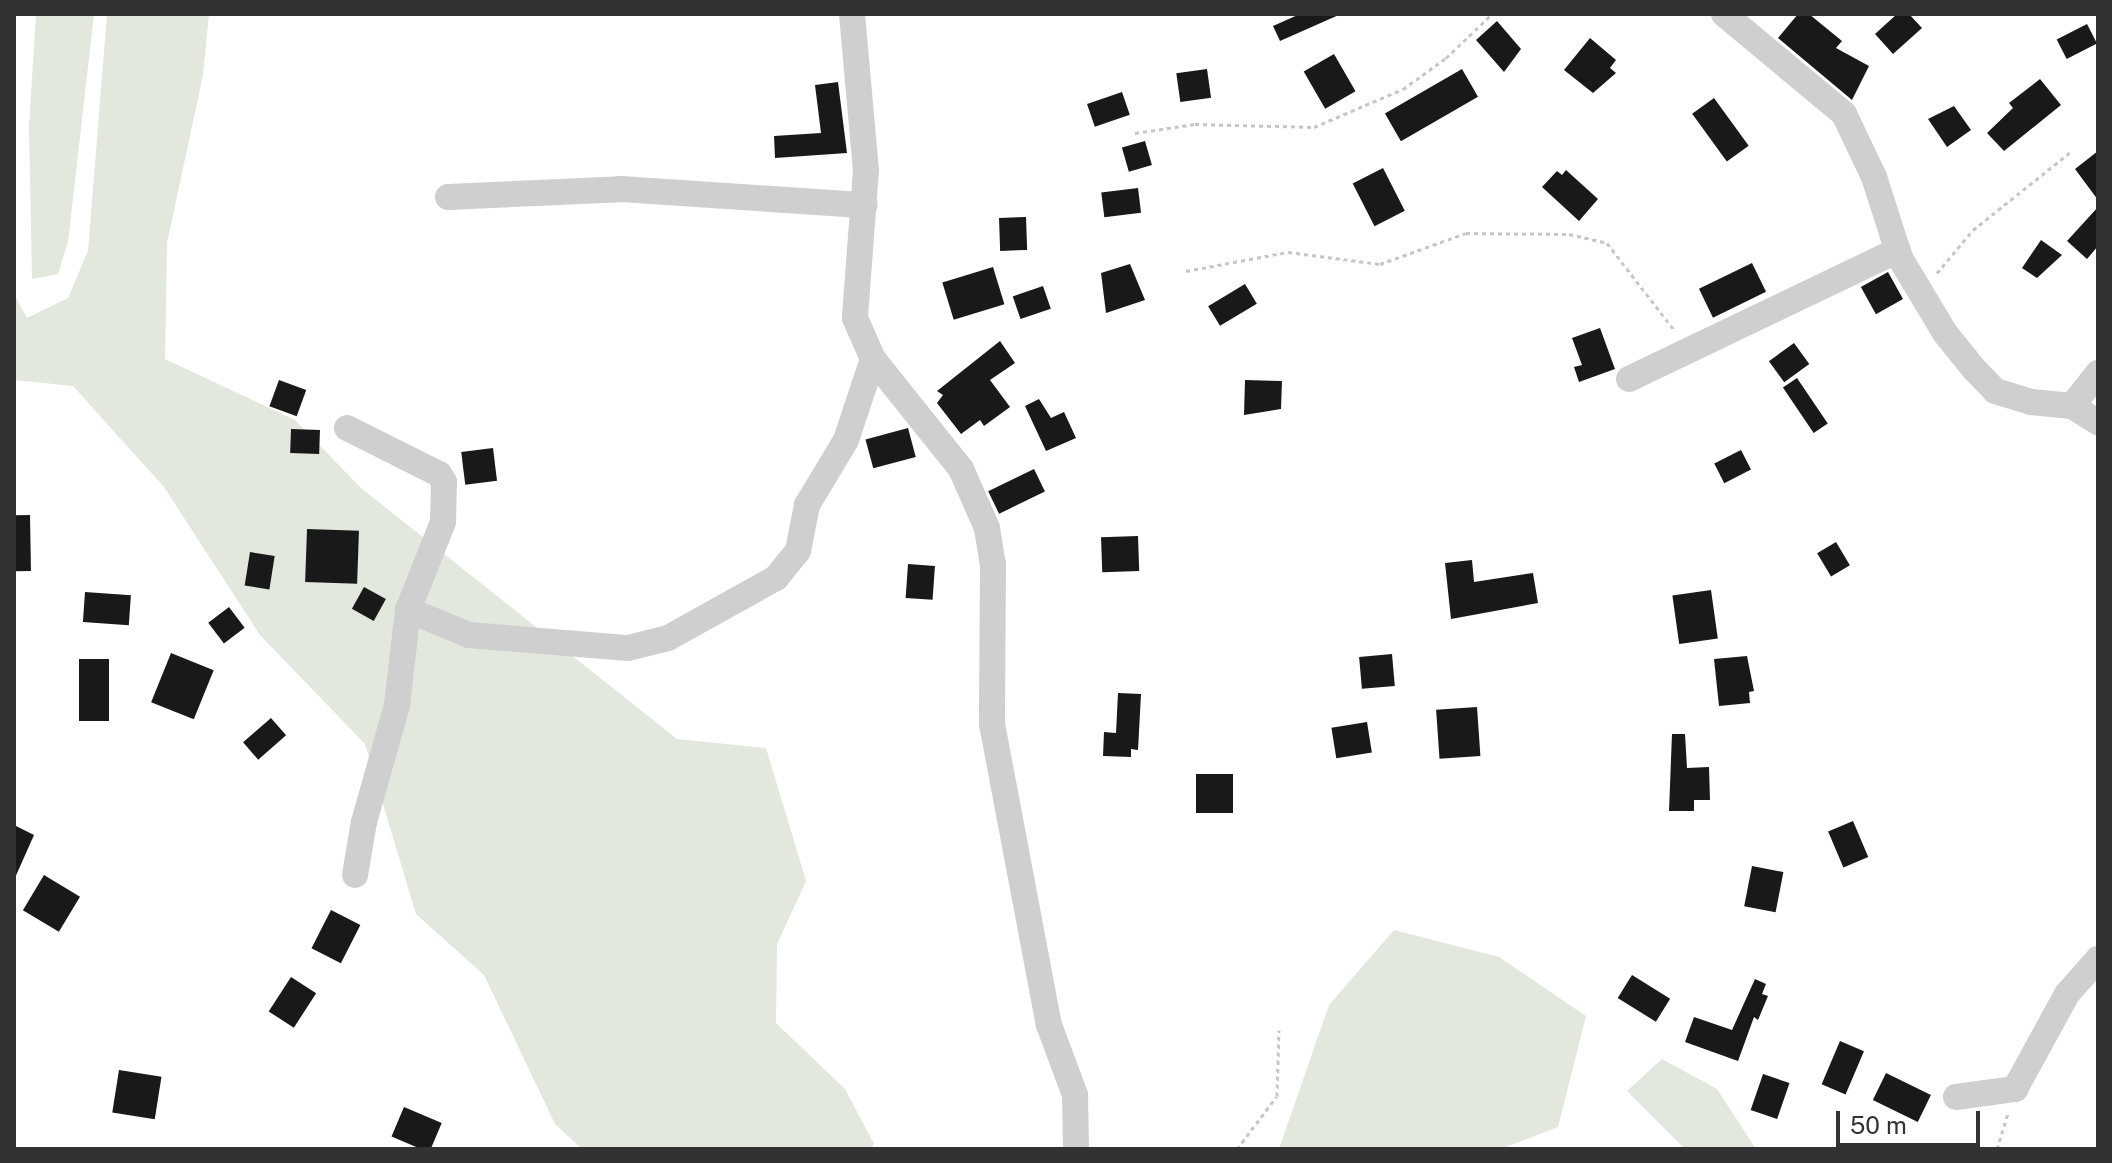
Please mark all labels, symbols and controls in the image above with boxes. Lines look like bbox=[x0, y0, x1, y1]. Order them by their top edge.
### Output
scale bar bbox=[1840, 1095, 1984, 1145]
text: 50 m bbox=[1850, 1111, 1907, 1139]

